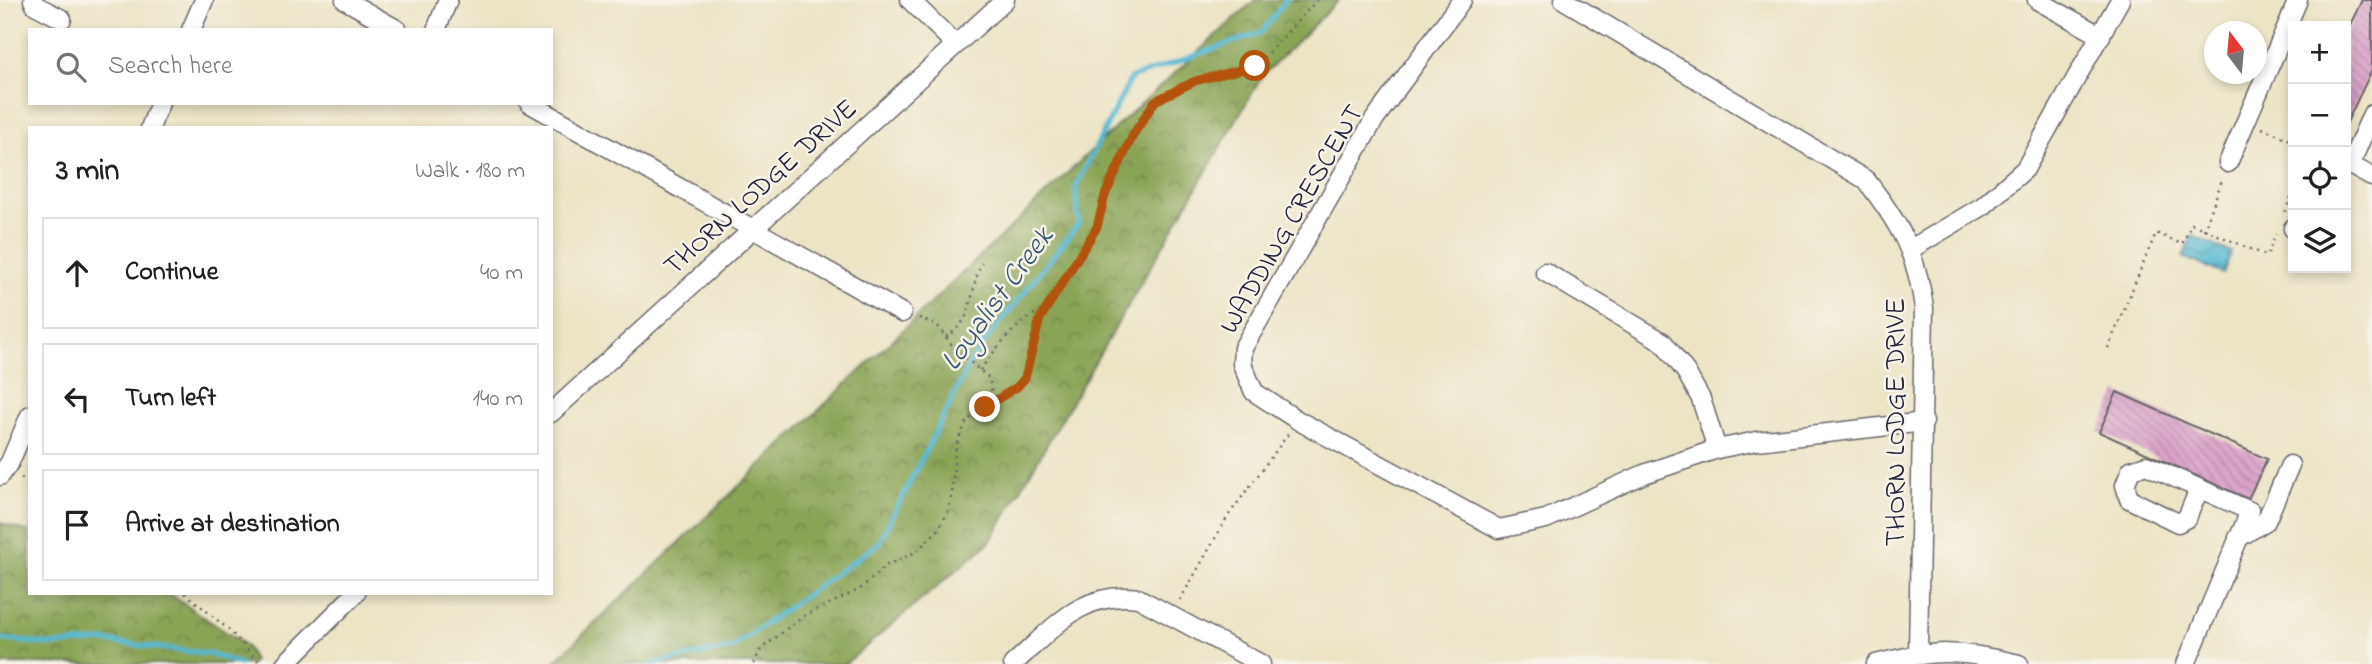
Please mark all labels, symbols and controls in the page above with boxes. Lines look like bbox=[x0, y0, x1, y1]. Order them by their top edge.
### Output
north arrow bbox=[2204, 21, 2267, 84]
map controls bbox=[2288, 21, 2351, 273]
button: + bbox=[2288, 21, 2351, 84]
search box bbox=[28, 28, 553, 105]
icon: search bbox=[52, 48, 90, 86]
text: Search here bbox=[108, 48, 233, 86]
route start bbox=[1239, 50, 1270, 81]
button: − bbox=[2288, 84, 2351, 147]
street label: THORN LODGE DRIVE bbox=[655, 90, 867, 287]
street label: WADDING CRESCENT bbox=[1210, 97, 1376, 342]
button: locate bbox=[2288, 147, 2351, 210]
text: 3 min bbox=[56, 150, 119, 194]
text: Walk · 180 m bbox=[415, 155, 525, 188]
button: layers bbox=[2288, 210, 2351, 273]
water label: Loyalist Creek bbox=[931, 217, 1067, 381]
icon: ahead bbox=[58, 254, 96, 292]
text: Continue bbox=[125, 254, 218, 292]
text: 40 m bbox=[480, 257, 523, 290]
street label: THORN LODGE DRIVE bbox=[1877, 298, 1918, 546]
icon: left bbox=[58, 380, 96, 418]
text: Turn left bbox=[125, 380, 216, 418]
text: 140 m bbox=[473, 383, 523, 416]
route end bbox=[969, 391, 1000, 422]
icon: arrive bbox=[58, 506, 96, 544]
text: Arrive at destination bbox=[125, 506, 340, 544]

